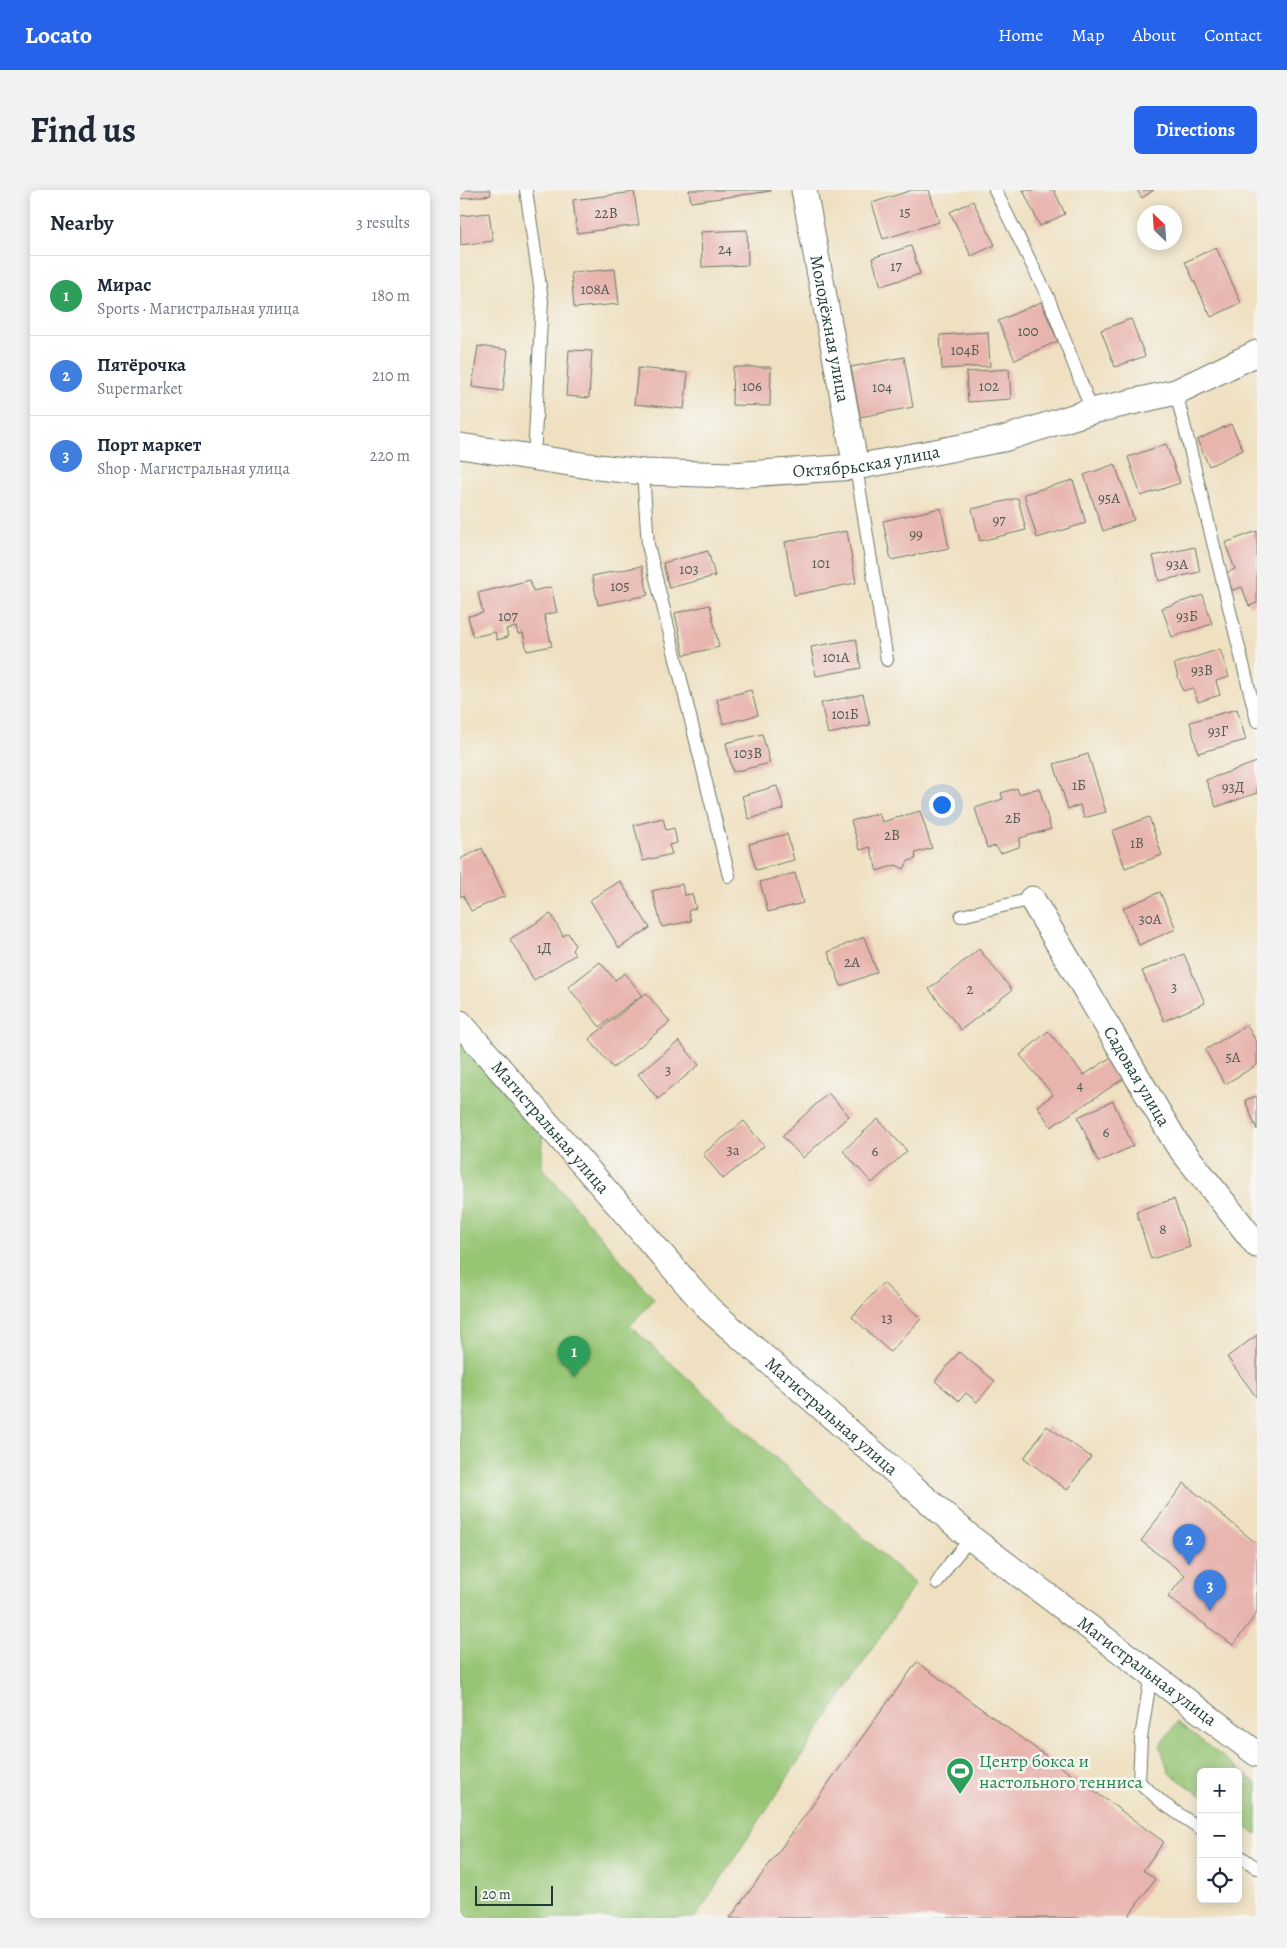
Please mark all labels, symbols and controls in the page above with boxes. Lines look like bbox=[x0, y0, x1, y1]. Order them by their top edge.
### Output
text: Locato bbox=[25, 19, 92, 51]
text: Home bbox=[998, 23, 1043, 47]
text: Map bbox=[1071, 23, 1104, 47]
text: About bbox=[1132, 23, 1176, 47]
text: Contact bbox=[1204, 23, 1262, 47]
text: Find us bbox=[30, 106, 136, 154]
button: Directions bbox=[1134, 106, 1257, 154]
house number: 15 bbox=[899, 202, 911, 222]
house number: 22В bbox=[594, 203, 618, 223]
north arrow bbox=[1137, 205, 1182, 250]
text: Nearby bbox=[50, 209, 113, 237]
text: 3 results bbox=[356, 212, 410, 234]
house number: 24 bbox=[718, 239, 732, 259]
street label: Молодёжная улица bbox=[804, 253, 856, 405]
house number: 17 bbox=[890, 256, 902, 276]
text: Мирас bbox=[97, 272, 152, 298]
house number: 108A bbox=[580, 279, 610, 299]
text: 1 bbox=[63, 285, 69, 307]
text: 180 m bbox=[372, 285, 410, 307]
text: Sports · Магистральная улица bbox=[97, 298, 299, 320]
house number: 100 bbox=[1017, 321, 1039, 341]
house number: 104Б bbox=[951, 340, 979, 360]
text: Пятёрочка bbox=[97, 352, 186, 378]
text: 2 bbox=[62, 365, 70, 387]
text: 210 m bbox=[372, 365, 410, 387]
house number: 106 bbox=[742, 376, 762, 396]
house number: 102 bbox=[979, 376, 999, 396]
house number: 104 bbox=[872, 377, 892, 397]
text: Supermarket bbox=[97, 378, 183, 400]
text: Порт маркет bbox=[97, 432, 201, 458]
street label: Октябрьская улица bbox=[792, 439, 943, 483]
text: 3 bbox=[63, 445, 69, 467]
text: 220 m bbox=[370, 445, 410, 467]
text: Shop · Магистральная улица bbox=[97, 458, 290, 480]
house number: 95А bbox=[1098, 488, 1120, 508]
house number: 97 bbox=[992, 510, 1006, 530]
house number: 99 bbox=[909, 524, 923, 544]
house number: 101 bbox=[812, 553, 830, 573]
house number: 93А bbox=[1166, 554, 1188, 574]
house number: 103 bbox=[679, 559, 699, 579]
house number: 105 bbox=[610, 576, 630, 596]
house number: 107 bbox=[498, 606, 518, 626]
house number: 93Б bbox=[1176, 606, 1198, 626]
house number: 101А bbox=[822, 647, 850, 667]
house number: 93В bbox=[1191, 660, 1213, 680]
house number: 101Б bbox=[831, 704, 859, 724]
house number: 93Г bbox=[1208, 721, 1229, 741]
house number: 103В bbox=[734, 743, 762, 763]
house number: 1Б bbox=[1072, 775, 1086, 795]
house number: 93Д bbox=[1222, 777, 1244, 797]
your location bbox=[929, 792, 955, 818]
house number: 2Б bbox=[1005, 808, 1021, 828]
house number: 2В bbox=[884, 825, 900, 845]
house number: 1В bbox=[1130, 833, 1144, 853]
house number: 30А bbox=[1139, 909, 1162, 929]
house number: 1Д bbox=[537, 938, 551, 958]
house number: 2А bbox=[844, 952, 860, 972]
house number: 3 bbox=[1171, 977, 1177, 997]
house number: 2 bbox=[966, 979, 974, 999]
street label: Садовая улица bbox=[1098, 1022, 1176, 1131]
house number: 5А bbox=[1225, 1047, 1241, 1067]
street label: Магистральная улица bbox=[486, 1055, 616, 1199]
house number: 3 bbox=[665, 1060, 671, 1080]
house number: 4 bbox=[1077, 1075, 1084, 1095]
house number: 6 bbox=[1103, 1122, 1110, 1142]
house number: 3а bbox=[726, 1140, 740, 1160]
house number: 6 bbox=[872, 1141, 879, 1161]
house number: 8 bbox=[1159, 1219, 1167, 1239]
house number: 13 bbox=[881, 1308, 893, 1328]
pin: 1 bbox=[558, 1336, 590, 1377]
street label: Магистральная улица bbox=[760, 1352, 904, 1481]
pin: 2 bbox=[1173, 1524, 1205, 1565]
pin: 3 bbox=[1194, 1570, 1226, 1611]
street label: Магистральная улица bbox=[1073, 1611, 1222, 1732]
place label: Центр бокса и настольного тенниса bbox=[979, 1749, 1144, 1794]
sports icon: Центр бокса и настольного тенниса bbox=[945, 1756, 975, 1795]
map controls bbox=[1197, 1768, 1242, 1903]
button: + bbox=[1197, 1768, 1242, 1813]
button: − bbox=[1197, 1813, 1242, 1858]
button: locate bbox=[1197, 1858, 1242, 1903]
scale bar bbox=[475, 1883, 552, 1906]
text: 20 m bbox=[482, 1885, 511, 1904]

